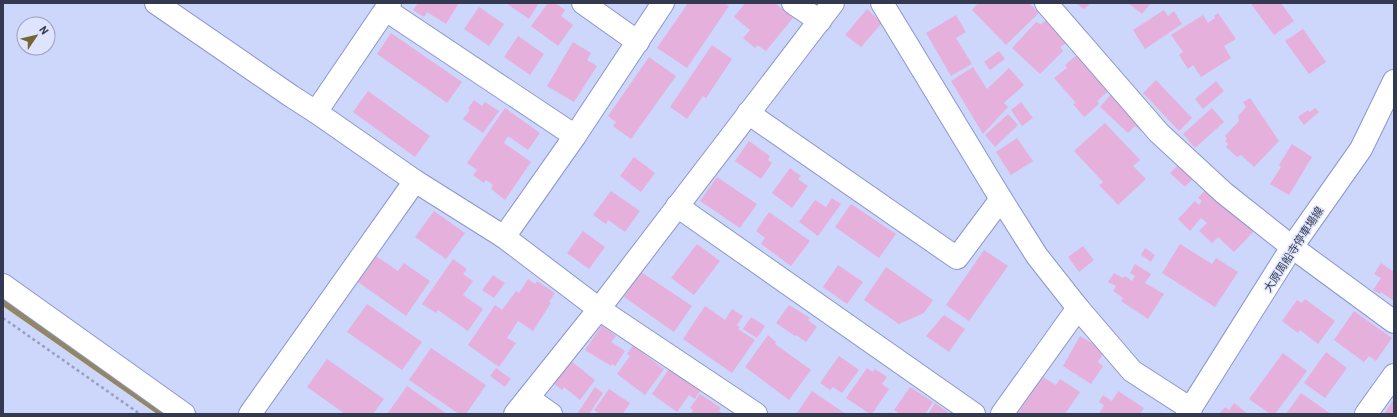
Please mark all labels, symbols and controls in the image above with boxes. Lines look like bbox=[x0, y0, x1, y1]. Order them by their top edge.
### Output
north arrow bbox=[16, 16, 56, 56]
text: N bbox=[37, 23, 52, 37]
street label: 大原周船寺停車場線 bbox=[1261, 204, 1325, 294]

